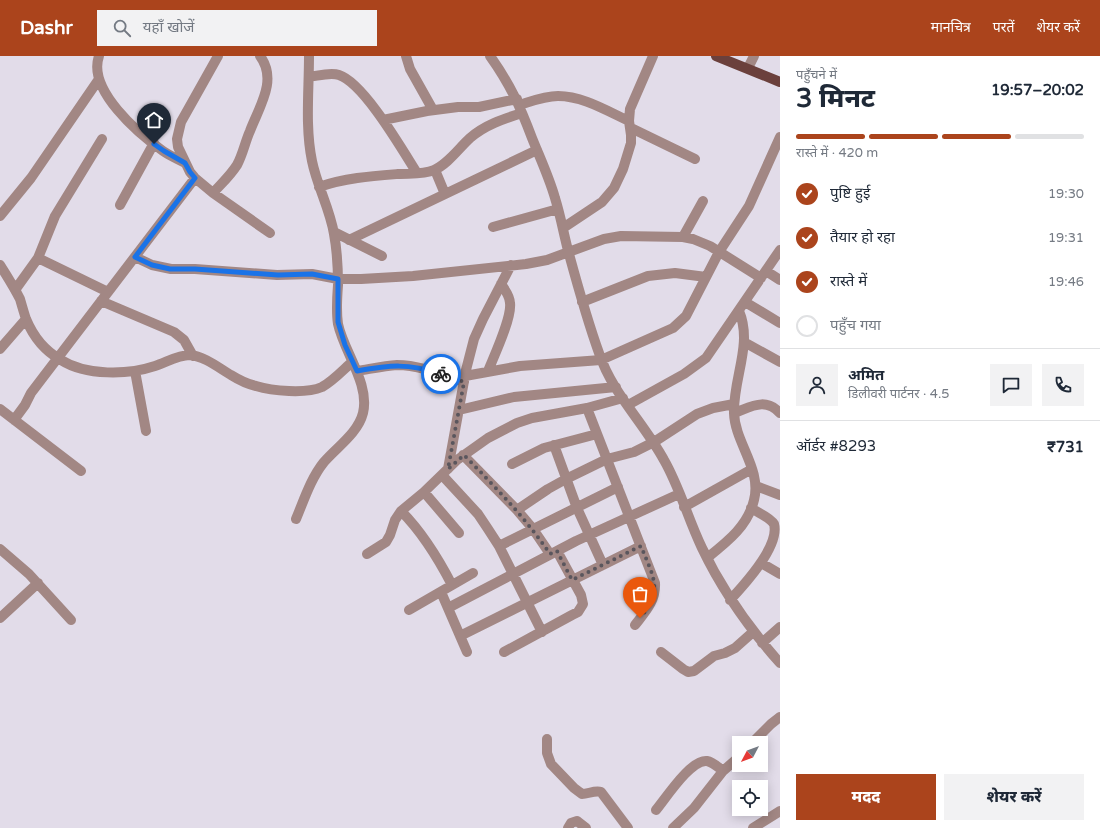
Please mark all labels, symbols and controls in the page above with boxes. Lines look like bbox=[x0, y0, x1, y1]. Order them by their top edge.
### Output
search box bbox=[97, 10, 377, 46]
text: Dashr bbox=[20, 17, 73, 39]
icon: search bbox=[111, 17, 133, 39]
text: यहाँ खोजें bbox=[143, 18, 194, 36]
text: मानचित्र bbox=[931, 19, 971, 36]
text: परतें bbox=[993, 19, 1015, 36]
text: शेयर करें bbox=[1037, 19, 1080, 36]
text: पहुँचने में bbox=[796, 67, 837, 83]
text: 19:57–20:02 bbox=[991, 81, 1084, 99]
text: 3 मिनट bbox=[796, 83, 875, 114]
pin bbox=[137, 103, 171, 144]
icon: home bbox=[143, 109, 165, 131]
text: रास्ते में · 420 m bbox=[796, 145, 878, 161]
icon: check bbox=[796, 183, 818, 205]
text: पुष्टि हुई bbox=[830, 184, 870, 202]
text: 19:30 bbox=[1048, 186, 1084, 202]
icon: check bbox=[796, 227, 818, 249]
text: तैयार हो रहा bbox=[830, 228, 895, 246]
text: 19:31 bbox=[1048, 230, 1084, 246]
icon: check bbox=[796, 271, 818, 293]
text: रास्ते में bbox=[830, 272, 867, 290]
text: 19:46 bbox=[1048, 274, 1084, 290]
text: पहुँच गया bbox=[830, 316, 881, 334]
courier bbox=[421, 354, 461, 394]
icon: bike bbox=[430, 363, 452, 385]
button: person bbox=[796, 364, 838, 406]
button: chat bbox=[990, 364, 1032, 406]
button: phone bbox=[1042, 364, 1084, 406]
text: अमित bbox=[848, 366, 884, 384]
text: डिलीवरी पार्टनर · 4.5 bbox=[848, 386, 949, 402]
text: ऑर्डर #8293 bbox=[796, 437, 876, 455]
text: ₹731 bbox=[1047, 438, 1084, 456]
pin bbox=[623, 577, 657, 618]
icon: bag bbox=[629, 583, 651, 605]
north arrow bbox=[732, 736, 768, 772]
map controls bbox=[732, 736, 768, 816]
button: मदद bbox=[796, 774, 936, 820]
button: शेयर करें bbox=[944, 774, 1084, 820]
button: locate bbox=[732, 780, 768, 816]

